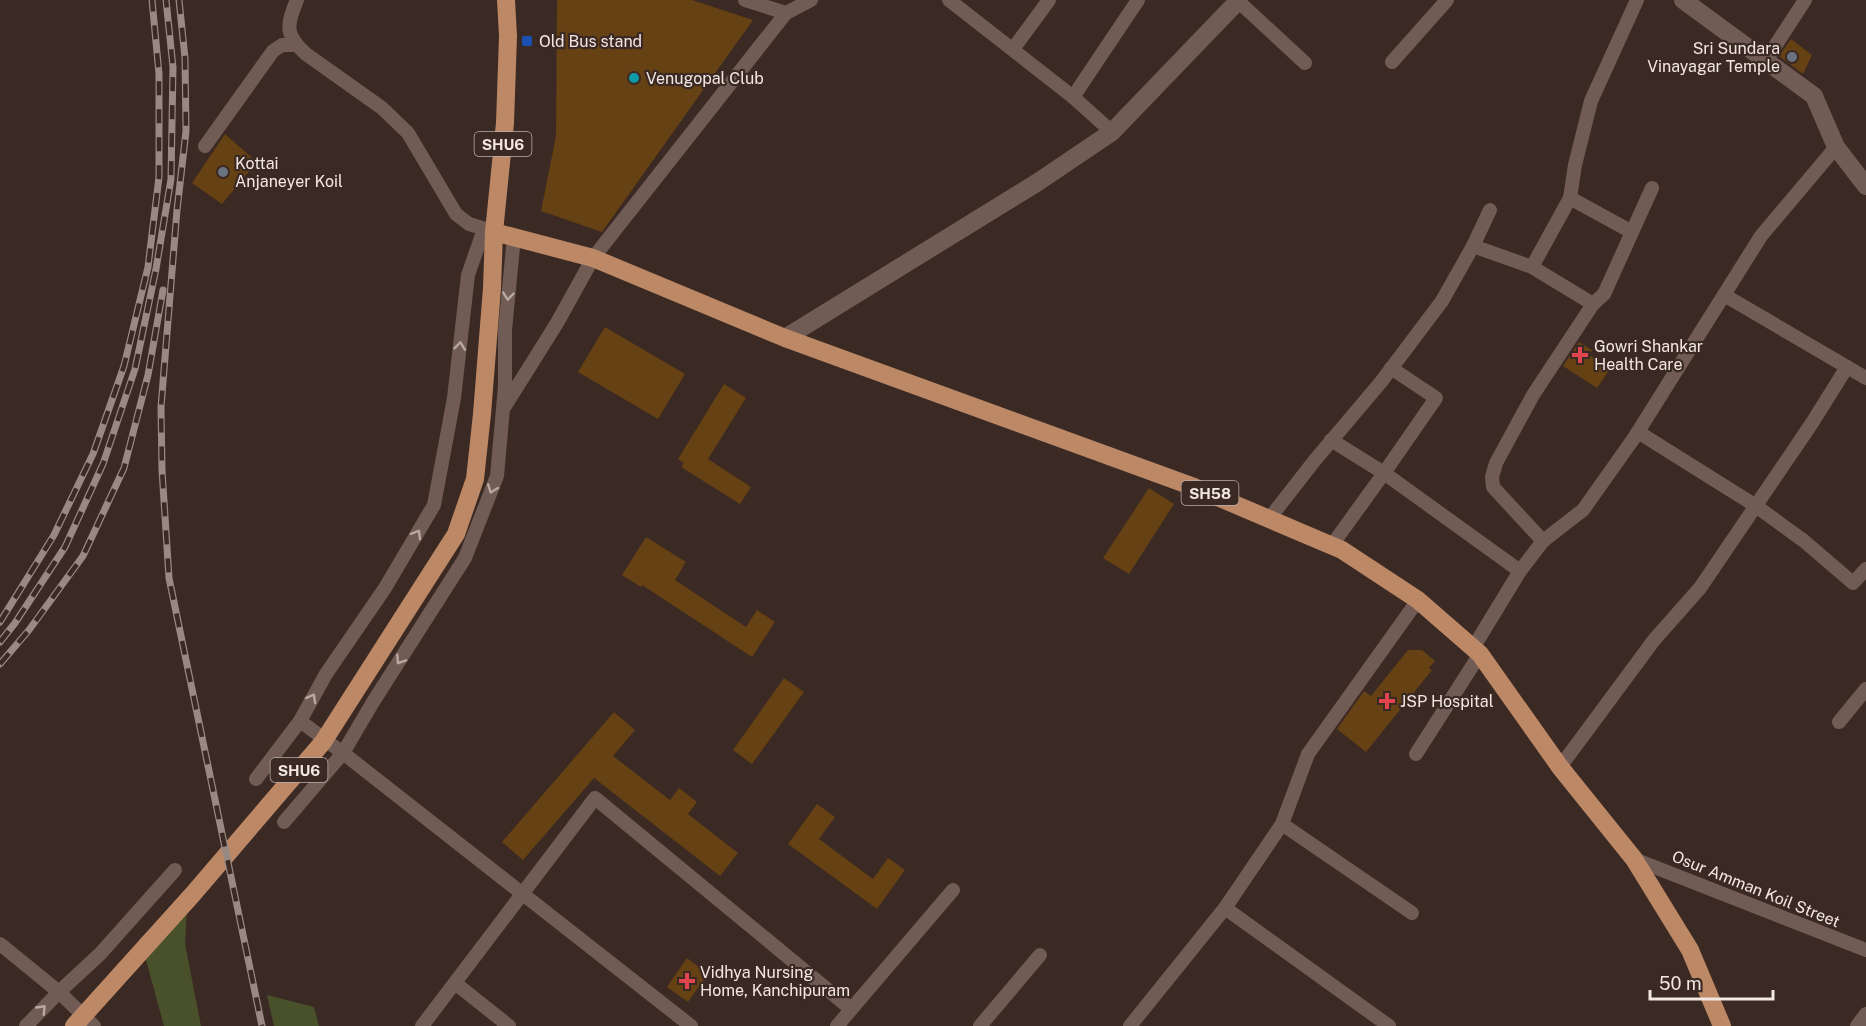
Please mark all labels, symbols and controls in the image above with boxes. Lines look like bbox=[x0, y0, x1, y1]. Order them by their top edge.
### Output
place label: Old Bus stand bbox=[539, 32, 642, 51]
marker: Old Bus stand bbox=[520, 34, 534, 48]
place label: Sri Sundara Vinayagar Temple bbox=[1647, 39, 1780, 76]
marker: Sri Sundara Vinayagar Temple bbox=[1785, 50, 1799, 64]
place label: Venugopal Club bbox=[646, 69, 764, 88]
marker: Venugopal Club bbox=[627, 71, 641, 85]
road number: SHU6 bbox=[474, 132, 532, 156]
place label: Kottai Anjaneyer Koil bbox=[235, 154, 343, 191]
marker: Kottai Anjaneyer Koil bbox=[216, 165, 230, 179]
one-way arrow bbox=[502, 291, 515, 300]
place label: Gowri Shankar Health Care bbox=[1594, 337, 1703, 374]
one-way arrow bbox=[453, 341, 465, 350]
marker: Gowri Shankar Health Care bbox=[1571, 346, 1589, 364]
road number: SH58 bbox=[1182, 481, 1238, 505]
one-way arrow bbox=[487, 483, 499, 494]
one-way arrow bbox=[410, 530, 422, 540]
one-way arrow bbox=[395, 654, 407, 664]
marker: JSP Hospital bbox=[1378, 692, 1396, 710]
place label: JSP Hospital bbox=[1400, 692, 1494, 711]
one-way arrow bbox=[305, 694, 317, 705]
road number: SHU6 bbox=[270, 758, 328, 782]
street label: Osur Amman Koil Street bbox=[1669, 847, 1843, 931]
place label: Vidhya Nursing Home, Kanchipuram bbox=[700, 963, 850, 1000]
scale bar bbox=[1650, 963, 1773, 1001]
marker: Vidhya Nursing Home, Kanchipuram bbox=[678, 972, 696, 990]
text: 50 m bbox=[1659, 973, 1702, 994]
one-way arrow bbox=[35, 1005, 46, 1016]

